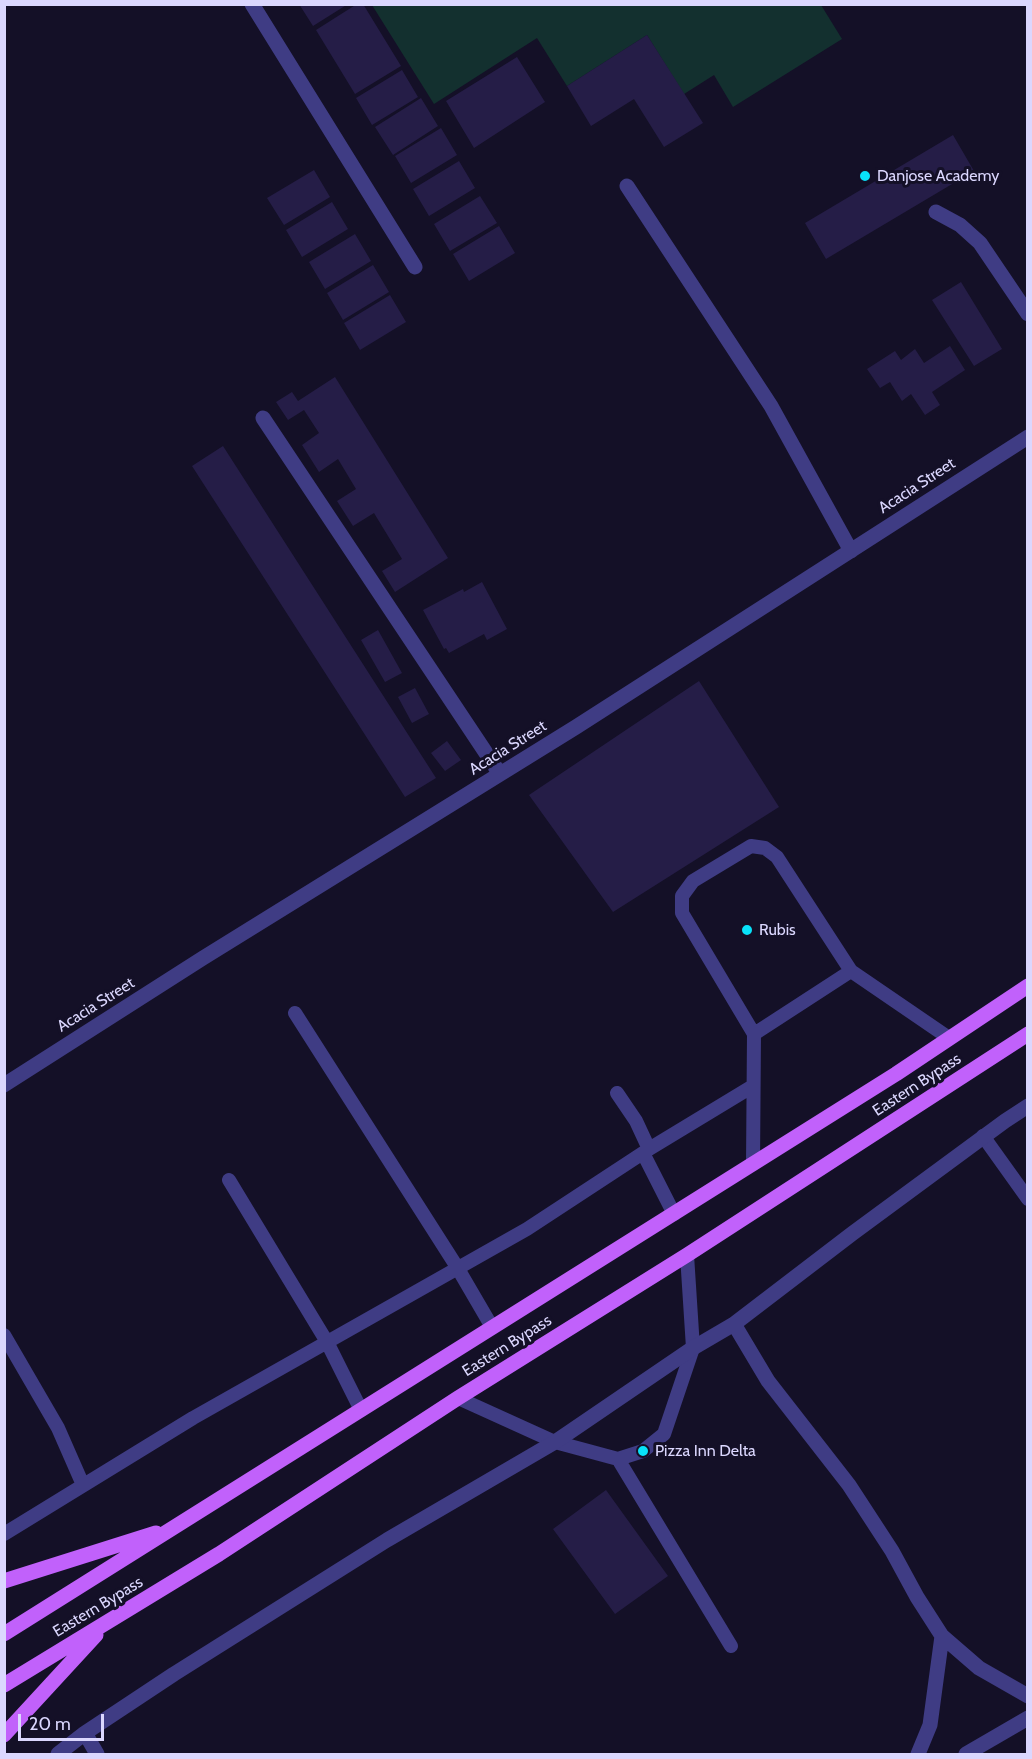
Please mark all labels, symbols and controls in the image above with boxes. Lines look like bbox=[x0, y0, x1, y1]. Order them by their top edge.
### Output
place label: Danjose Academy bbox=[877, 166, 999, 186]
marker: Danjose Academy bbox=[858, 169, 872, 183]
street label: Acacia Street bbox=[875, 454, 959, 518]
street label: Acacia Street bbox=[466, 717, 550, 779]
place label: Rubis bbox=[759, 920, 796, 940]
marker: Rubis bbox=[740, 923, 754, 937]
street label: Acacia Street bbox=[54, 974, 138, 1036]
street label: Eastern Bypass bbox=[869, 1049, 965, 1121]
street label: Eastern Bypass bbox=[459, 1311, 555, 1381]
place label: Pizza Inn Delta bbox=[655, 1441, 756, 1461]
marker: Pizza Inn Delta bbox=[636, 1444, 650, 1458]
street label: Eastern Bypass bbox=[50, 1573, 146, 1641]
scale bar bbox=[21, 1702, 106, 1740]
text: 20 m bbox=[29, 1713, 71, 1735]

